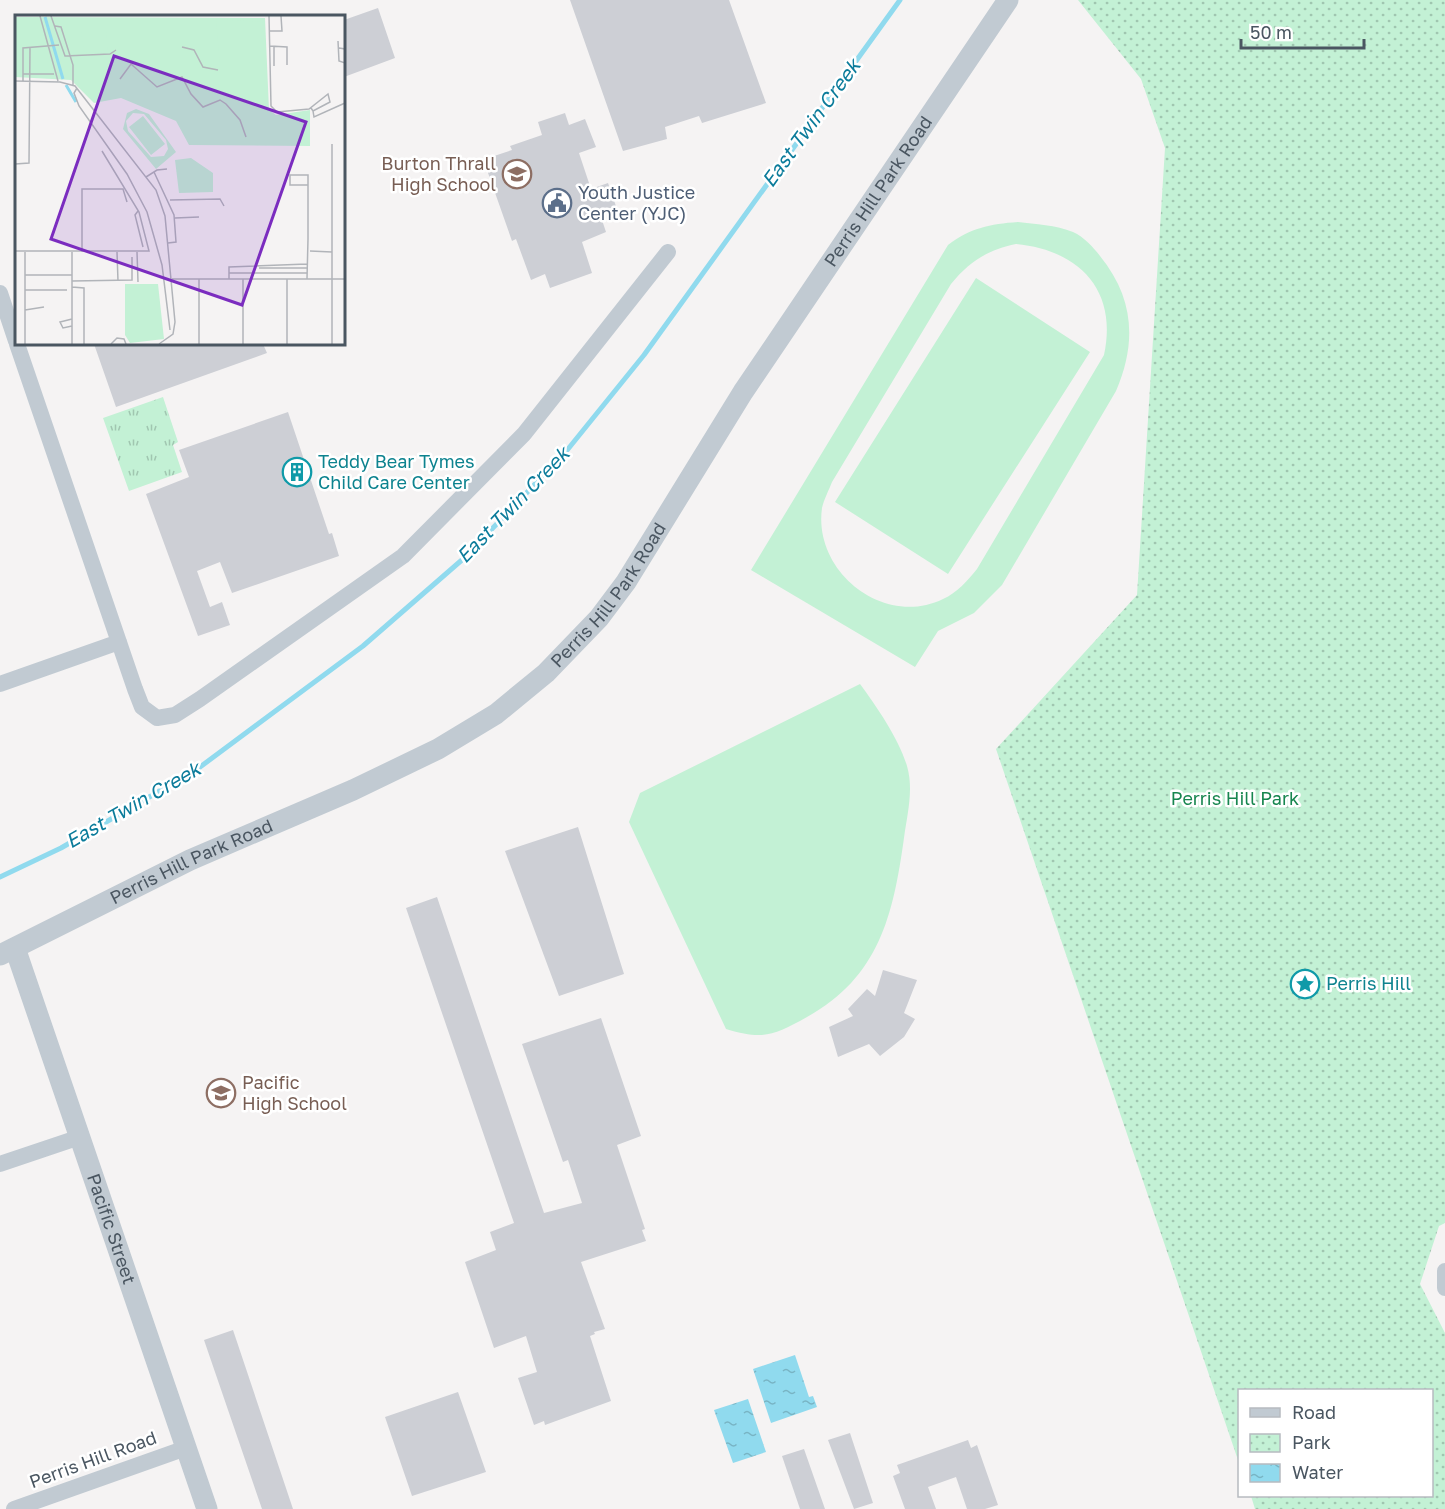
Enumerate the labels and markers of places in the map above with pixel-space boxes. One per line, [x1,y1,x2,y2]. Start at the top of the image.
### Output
place label: Burton Thrall High School [381,152,496,195]
school or university icon: Burton Thrall High School [501,158,533,190]
place label: Youth Justice Center (YJC) [578,181,695,224]
public building icon: Youth Justice Center (YJC) [541,187,573,219]
place label: Teddy Bear Tymes Child Care Center [318,450,475,493]
building icon: Teddy Bear Tymes Child Care Center [281,456,313,488]
place icon: Perris Hill [1289,968,1321,1000]
place label: Perris Hill [1326,972,1411,994]
place label: Pacific High School [242,1071,347,1114]
school or university icon: Pacific High School [205,1077,237,1109]

